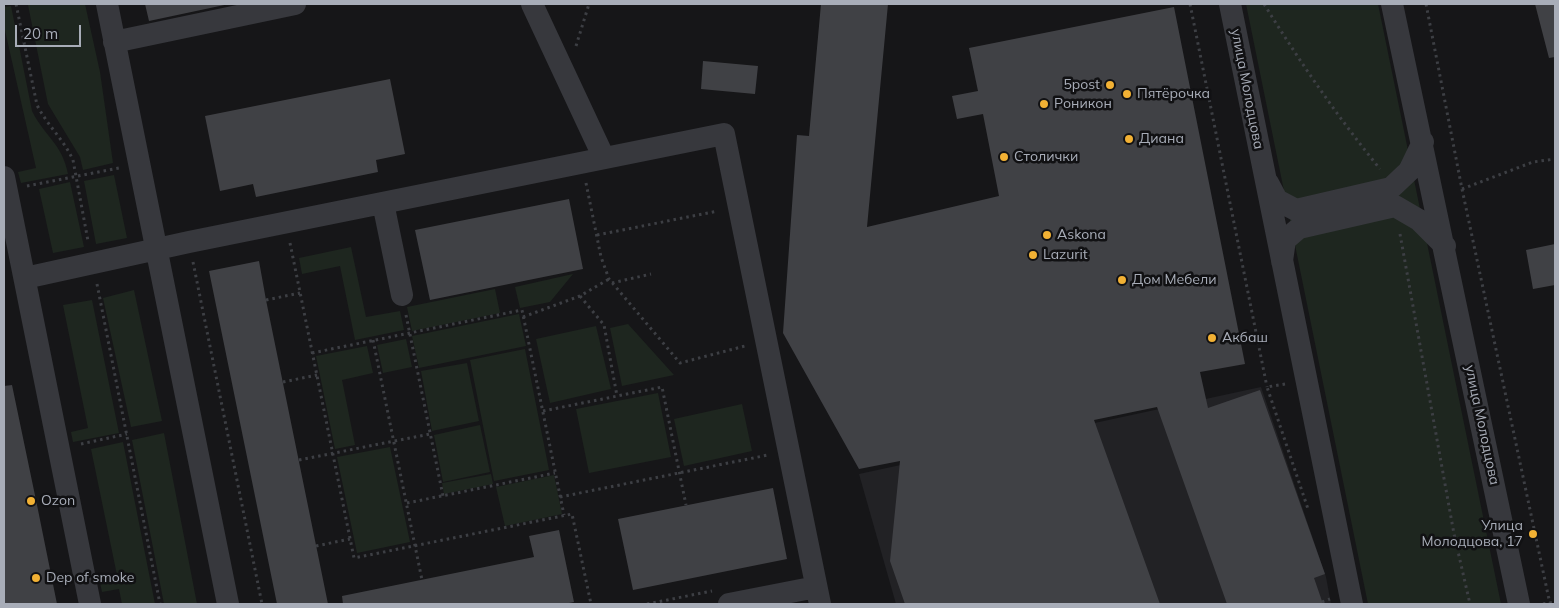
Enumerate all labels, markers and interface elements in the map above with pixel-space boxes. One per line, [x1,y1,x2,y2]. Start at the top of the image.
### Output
scale bar [18,15,84,47]
text: 20 m [23,24,58,43]
street label: улица Молодцова [1227,27,1267,151]
place label: 5post [1063,77,1100,93]
marker: 5post [1104,79,1116,91]
place label: Пятёрочка [1137,86,1210,102]
marker: Пятёрочка [1121,88,1133,100]
place label: Роникон [1054,96,1112,112]
marker: Роникон [1038,98,1050,110]
place label: Диана [1139,131,1184,147]
marker: Диана [1123,133,1135,145]
place label: Столички [1014,149,1078,165]
marker: Столички [998,151,1010,163]
place label: Askona [1057,227,1106,243]
marker: Askona [1041,229,1053,241]
place label: Lazurit [1043,247,1088,263]
marker: Lazurit [1027,249,1039,261]
place label: Дом Мебели [1132,272,1217,288]
marker: Дом Мебели [1116,274,1128,286]
place label: Акбаш [1222,330,1268,346]
marker: Акбаш [1206,332,1218,344]
street label: улица Молодцова [1461,363,1503,487]
place label: Ozon [41,493,75,509]
marker: Ozon [25,495,37,507]
place label: Улица Молодцова, 17 [1421,518,1523,550]
marker: Улица Молодцова, 17 [1527,528,1539,540]
place label: Dep of smoke [46,570,134,586]
marker: Dep of smoke [30,572,42,584]

